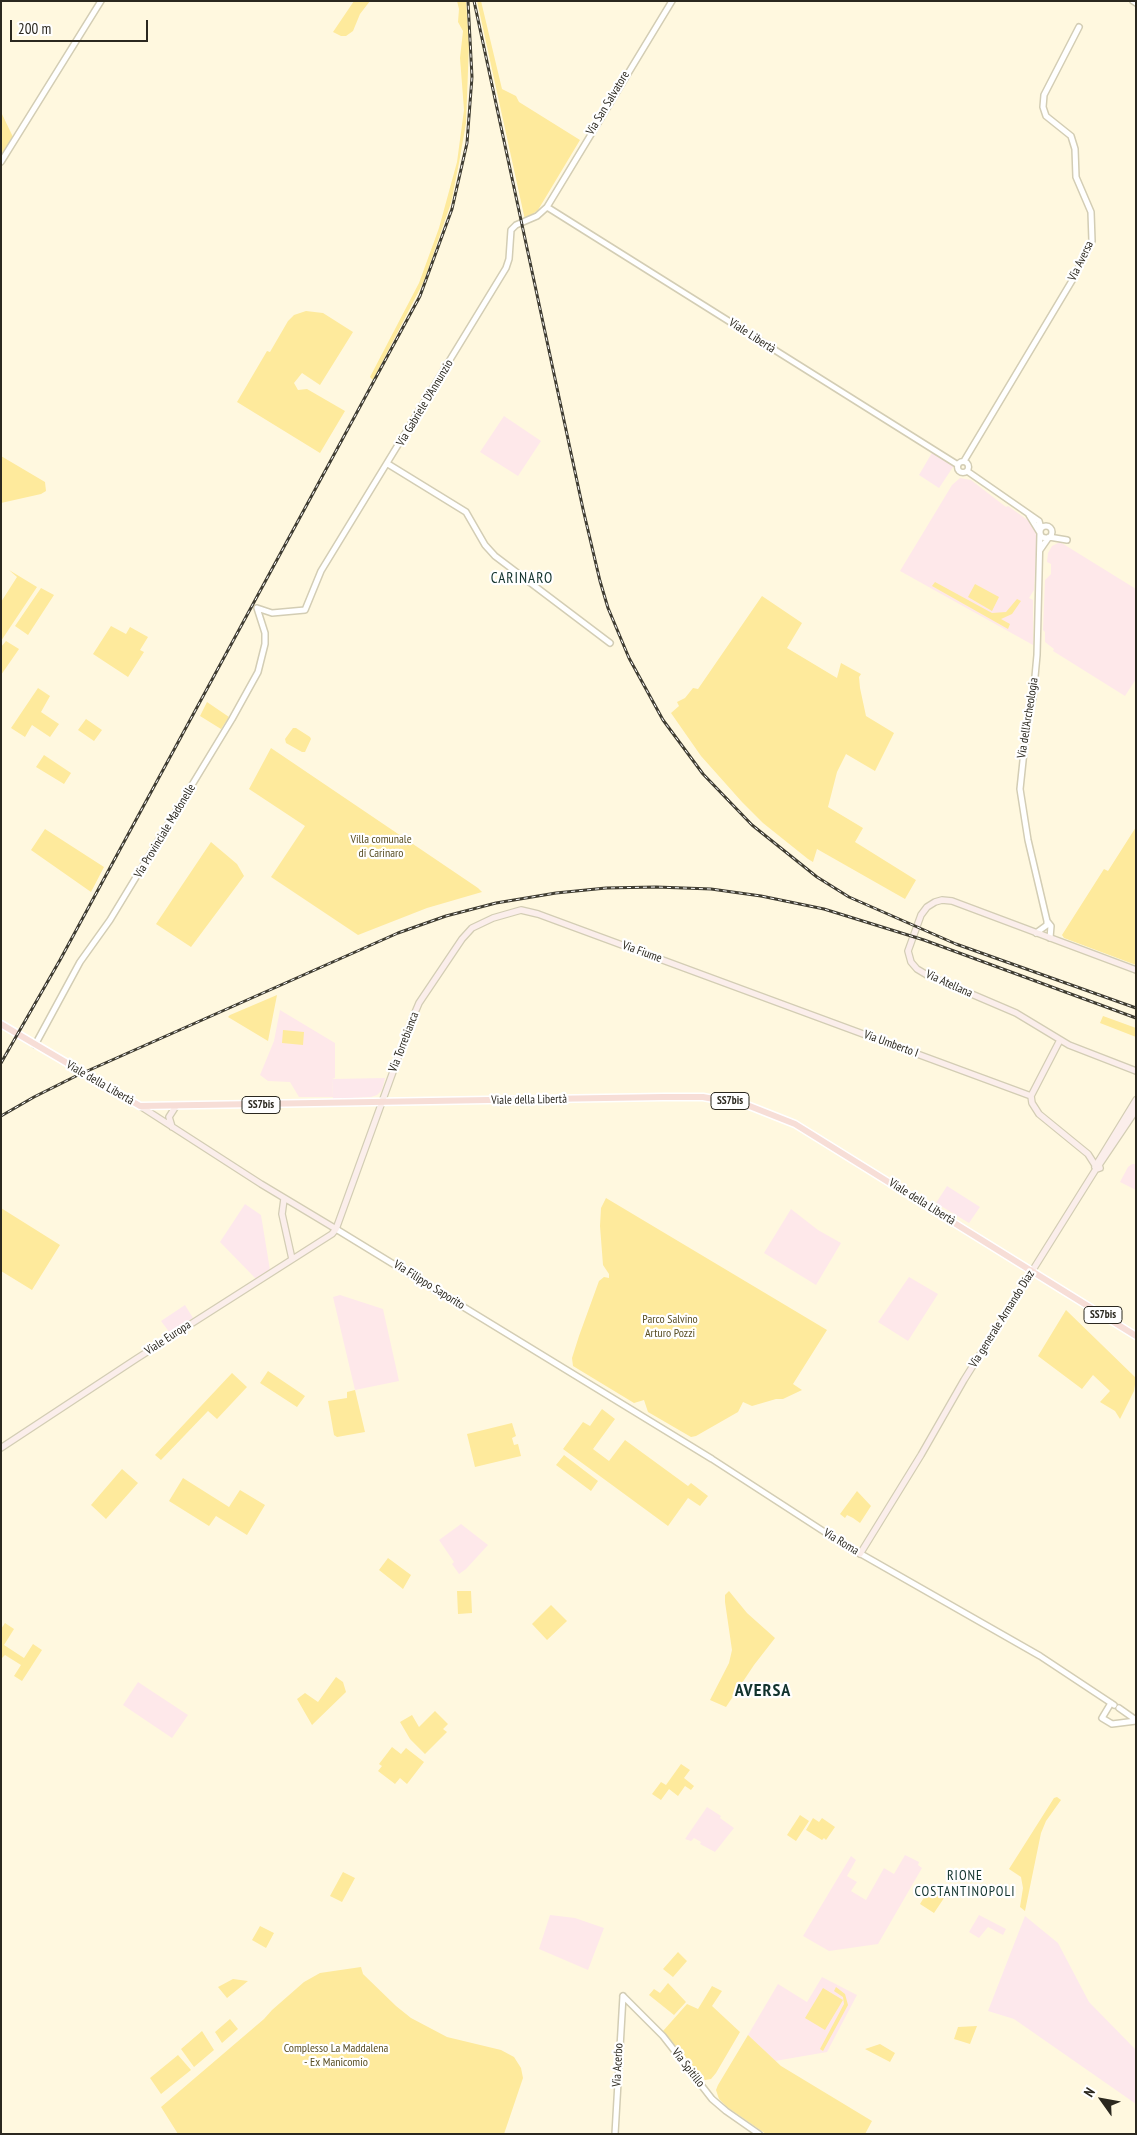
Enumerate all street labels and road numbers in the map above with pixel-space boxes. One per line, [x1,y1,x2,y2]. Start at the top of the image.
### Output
street label: Via San Salvatore [583,68,633,138]
street label: Via Aversa [1065,239,1097,283]
street label: Viale Libertà [726,316,778,356]
street label: Via Gabriele D'Annunzio [394,357,456,449]
street label: Via dell'Archeologia [1015,677,1041,759]
street label: Via Provinciale Madonelle [131,781,199,881]
street label: Via Fiume [620,938,664,966]
street label: Via Atellana [923,967,975,1001]
street label: Via Torrebianca [386,1010,422,1074]
street label: Via Umberto I [862,1027,920,1061]
street label: Viale della Libertà [64,1058,136,1108]
street label: Viale della Libertà [491,1092,567,1108]
road number: SS7bis [711,1092,749,1110]
road number: SS7bis [242,1096,280,1114]
street label: Viale della Libertà [886,1176,958,1228]
street label: Via Filippo Saporito [391,1257,467,1313]
street label: Via generale Armando Diaz [966,1268,1038,1370]
road number: SS7bis [1084,1306,1122,1324]
street label: Viale Europa [142,1318,194,1358]
street label: Via Roma [821,1526,861,1558]
street label: Via Acerbo [610,2043,626,2087]
street label: Via Spitillo [668,2046,708,2090]

